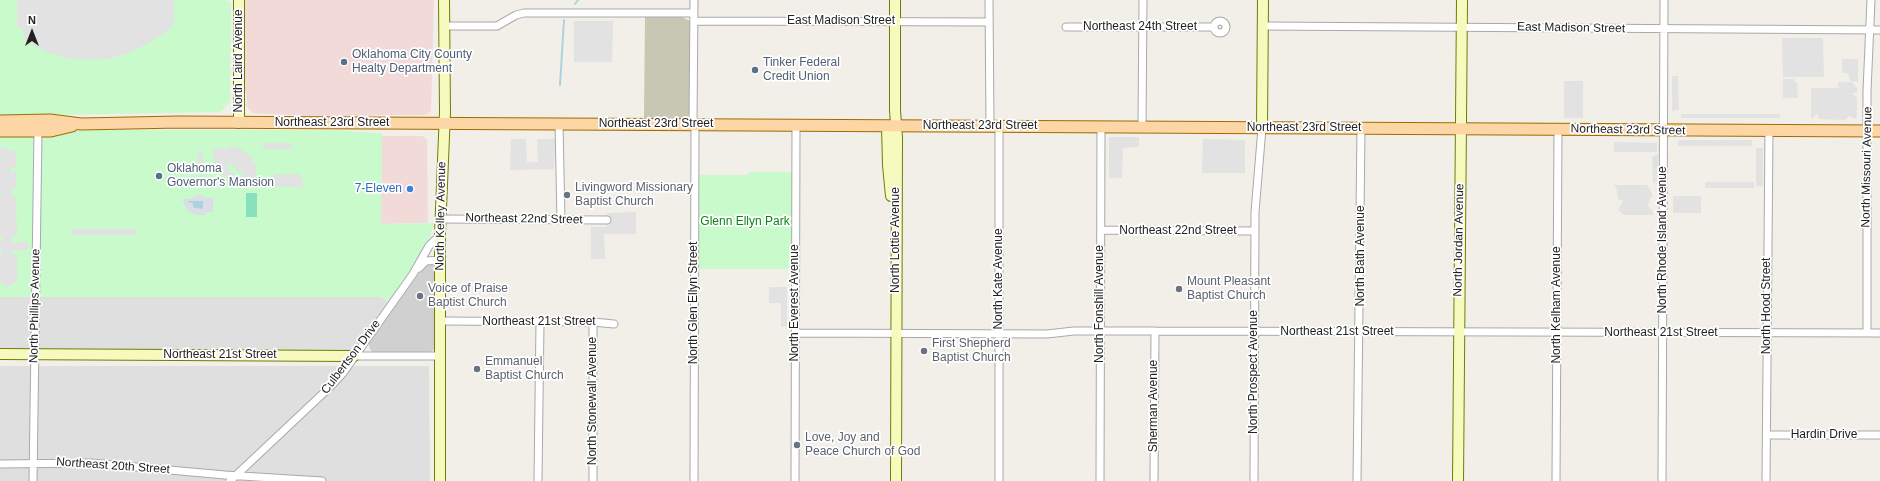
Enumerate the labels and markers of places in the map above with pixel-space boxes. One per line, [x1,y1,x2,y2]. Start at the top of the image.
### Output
place label: Oklahoma City County Healty Department [352,48,472,76]
place label: Tinker Federal Credit Union [763,56,840,84]
marker: Oklahoma City County Healty Department [339,57,349,67]
marker: Tinker Federal Credit Union [750,65,760,75]
place label: Oklahoma Governor's Mansion [167,162,274,190]
marker: Oklahoma Governor's Mansion [154,171,164,181]
place label: Livingword Missionary Baptist Church [575,181,693,209]
place label: 7-Eleven [355,182,402,196]
marker: 7-Eleven [405,184,415,194]
marker: Livingword Missionary Baptist Church [562,190,572,200]
place label: Mount Pleasant Baptist Church [1187,275,1270,303]
place label: Voice of Praise Baptist Church [428,282,508,310]
marker: Mount Pleasant Baptist Church [1174,284,1184,294]
marker: Voice of Praise Baptist Church [415,291,425,301]
place label: First Shepherd Baptist Church [932,337,1011,365]
marker: First Shepherd Baptist Church [919,346,929,356]
place label: Emmanuel Baptist Church [485,355,564,383]
marker: Emmanuel Baptist Church [472,364,482,374]
place label: Love, Joy and Peace Church of God [805,431,920,459]
marker: Love, Joy and Peace Church of God [792,440,802,450]

